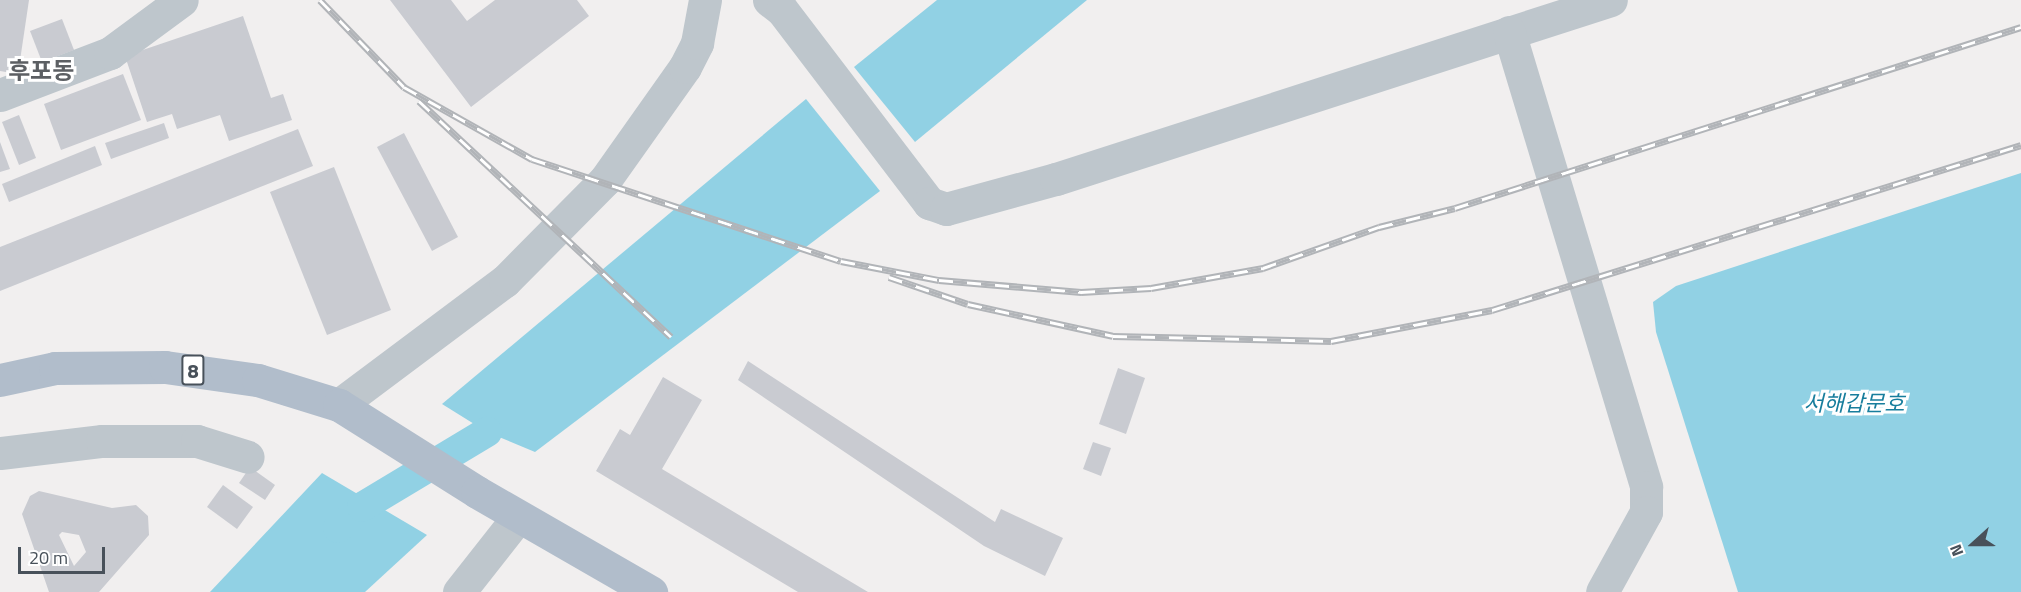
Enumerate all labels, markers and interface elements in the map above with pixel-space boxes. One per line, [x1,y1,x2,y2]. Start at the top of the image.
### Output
district label: 후포동 [8,57,74,85]
road number: 8 [181,353,205,387]
water label: 서해갑문호 [1803,391,1905,417]
north arrow [1943,514,2003,574]
scale bar [21,535,108,573]
text: N [1943,541,1969,560]
text: 20 m [29,544,68,571]

